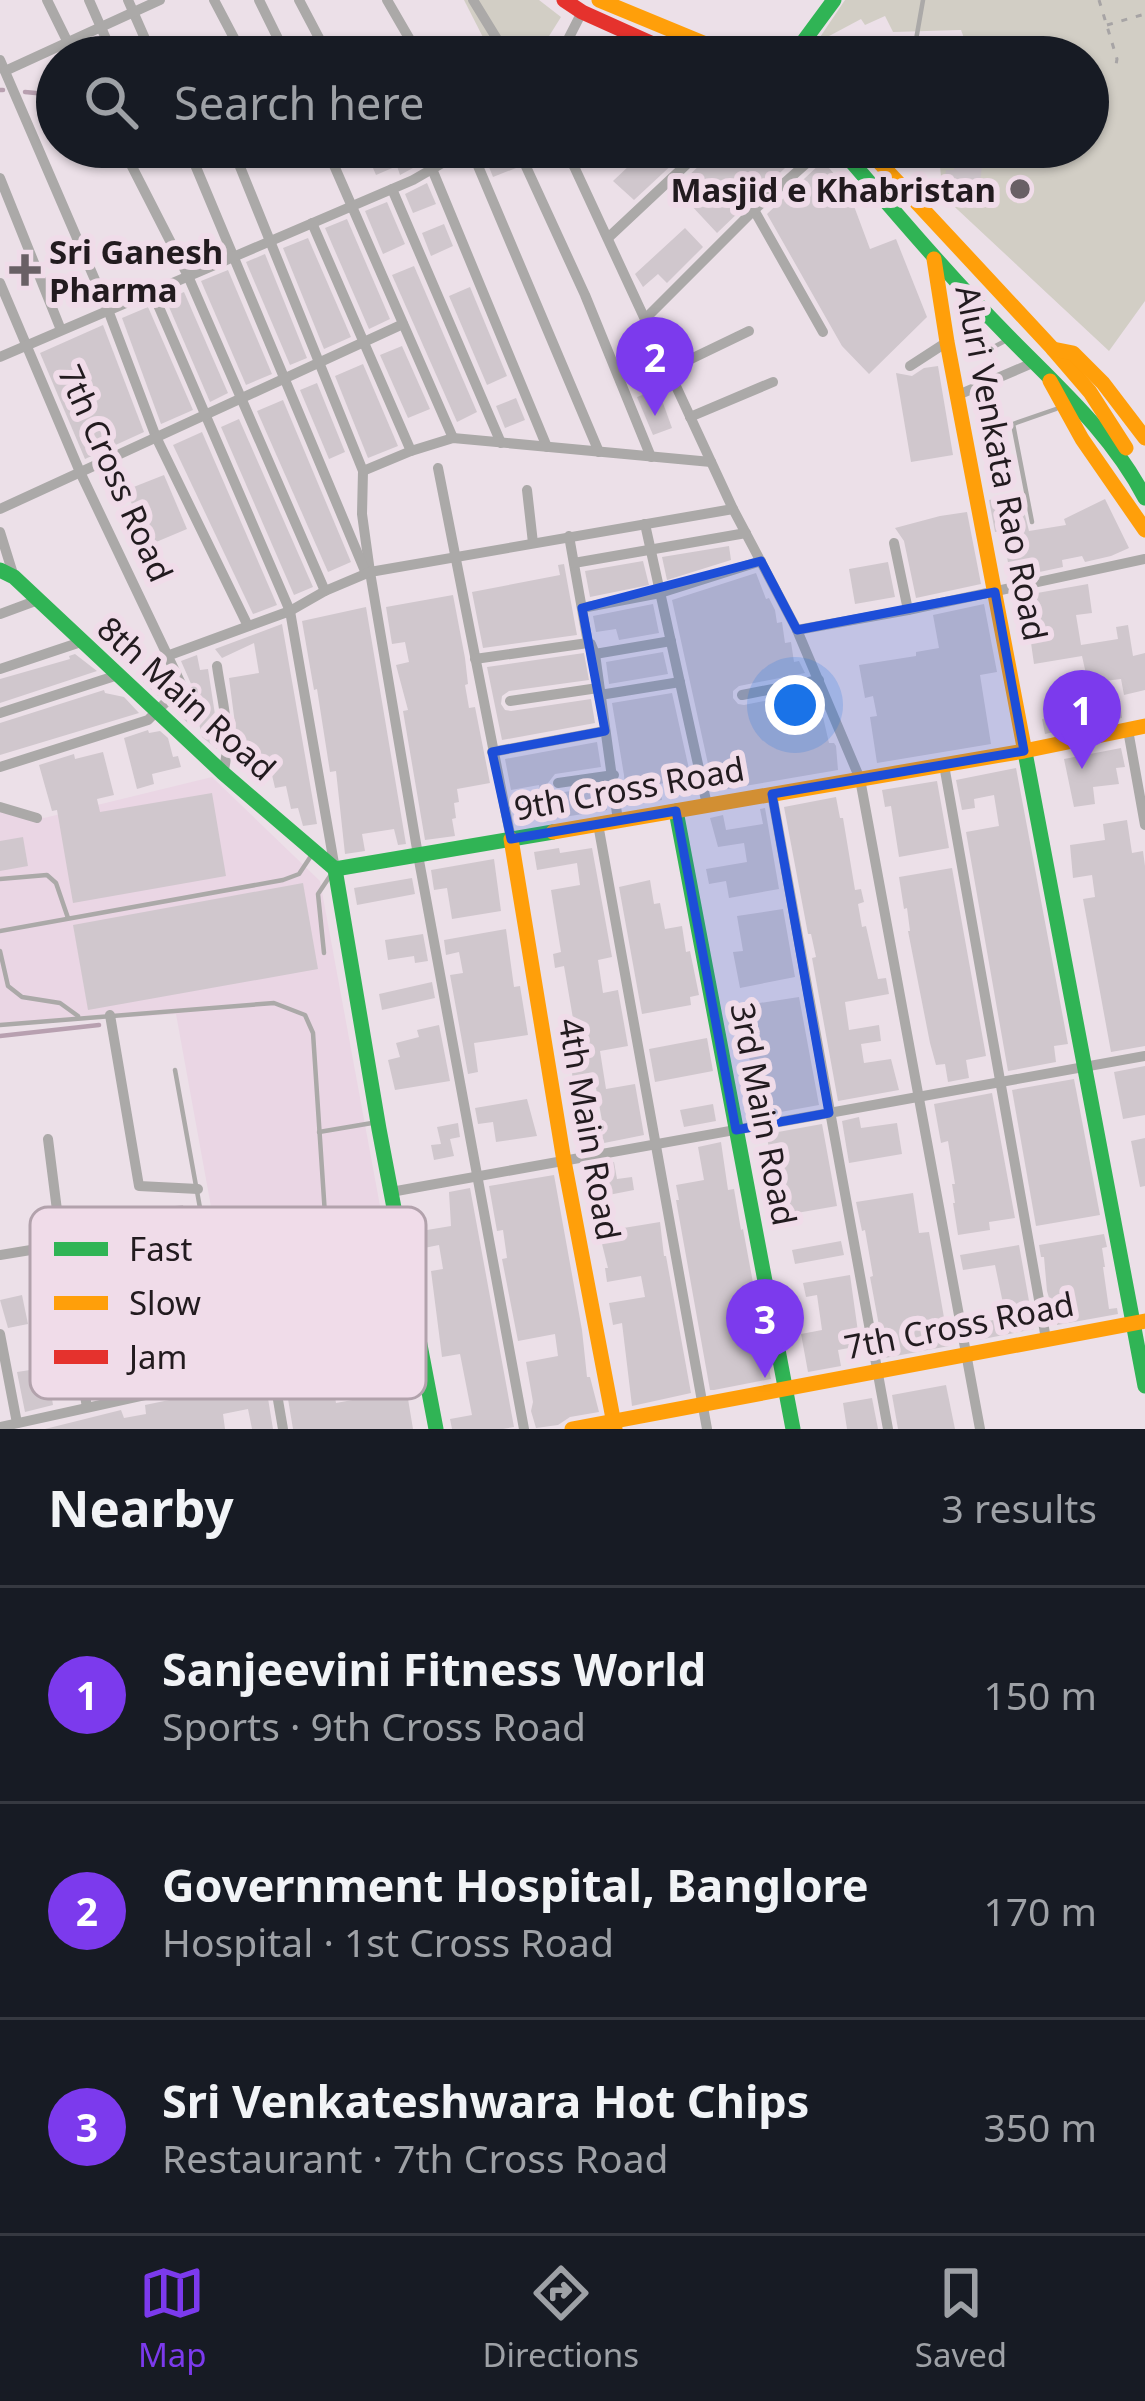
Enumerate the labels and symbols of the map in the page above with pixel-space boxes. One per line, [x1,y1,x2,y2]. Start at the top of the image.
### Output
place label: Masjid e Khabristan [670,167,996,212]
marker: Masjid e Khabristan [1007,176,1033,202]
place label: Sri Ganesh Pharma [49,229,223,312]
marker: Sri Ganesh Pharma [12,257,38,283]
street label: Aluri Venkata Rao Road [945,282,1059,644]
pin: 2 [616,317,694,416]
street label: 7th Cross Road [48,357,184,589]
street label: 8th Main Road [88,606,286,790]
pin: 1 [1043,670,1121,769]
your location [765,675,825,735]
street label: 9th Cross Road [510,746,748,830]
street label: 3rd Main Road [720,999,808,1229]
street label: 4th Main Road [548,1014,632,1244]
legend [30,1207,426,1399]
text: Fast [129,1226,192,1271]
pin: 3 [726,1279,804,1378]
text: Slow [129,1280,201,1325]
street label: 7th Cross Road [840,1281,1078,1369]
text: Jam [126,1334,187,1379]

